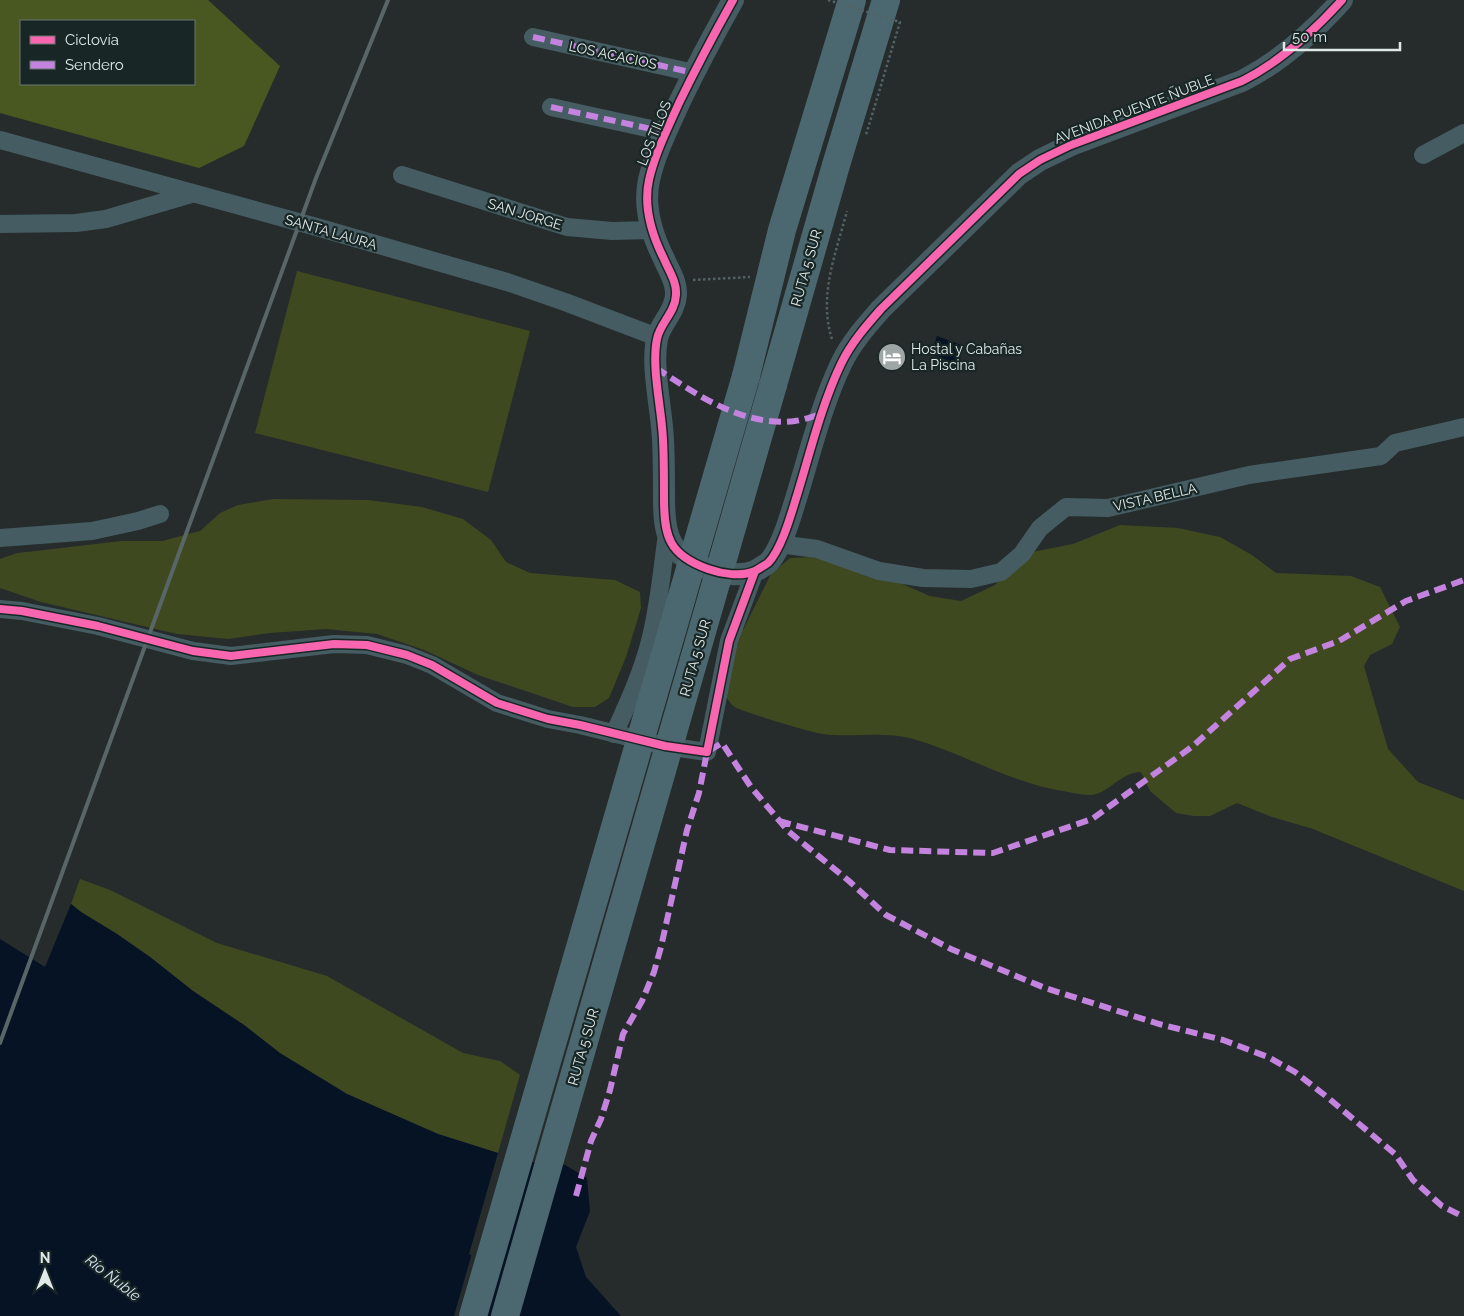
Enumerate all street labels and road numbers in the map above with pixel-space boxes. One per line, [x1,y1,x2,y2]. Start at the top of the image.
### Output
street label: LOS ACACIOS [567,38,659,72]
street label: AVENIDA PUENTE ÑUBLE [1051,70,1216,147]
street label: LOS TILOS [634,98,674,168]
street label: SAN JORGE [486,195,564,233]
street label: SANTA LAURA [283,211,379,253]
street label: RUTA 5 SUR [787,228,825,308]
street label: VISTA BELLA [1112,479,1199,514]
street label: RUTA 5 SUR [676,618,714,698]
street label: RUTA 5 SUR [564,1007,602,1087]

